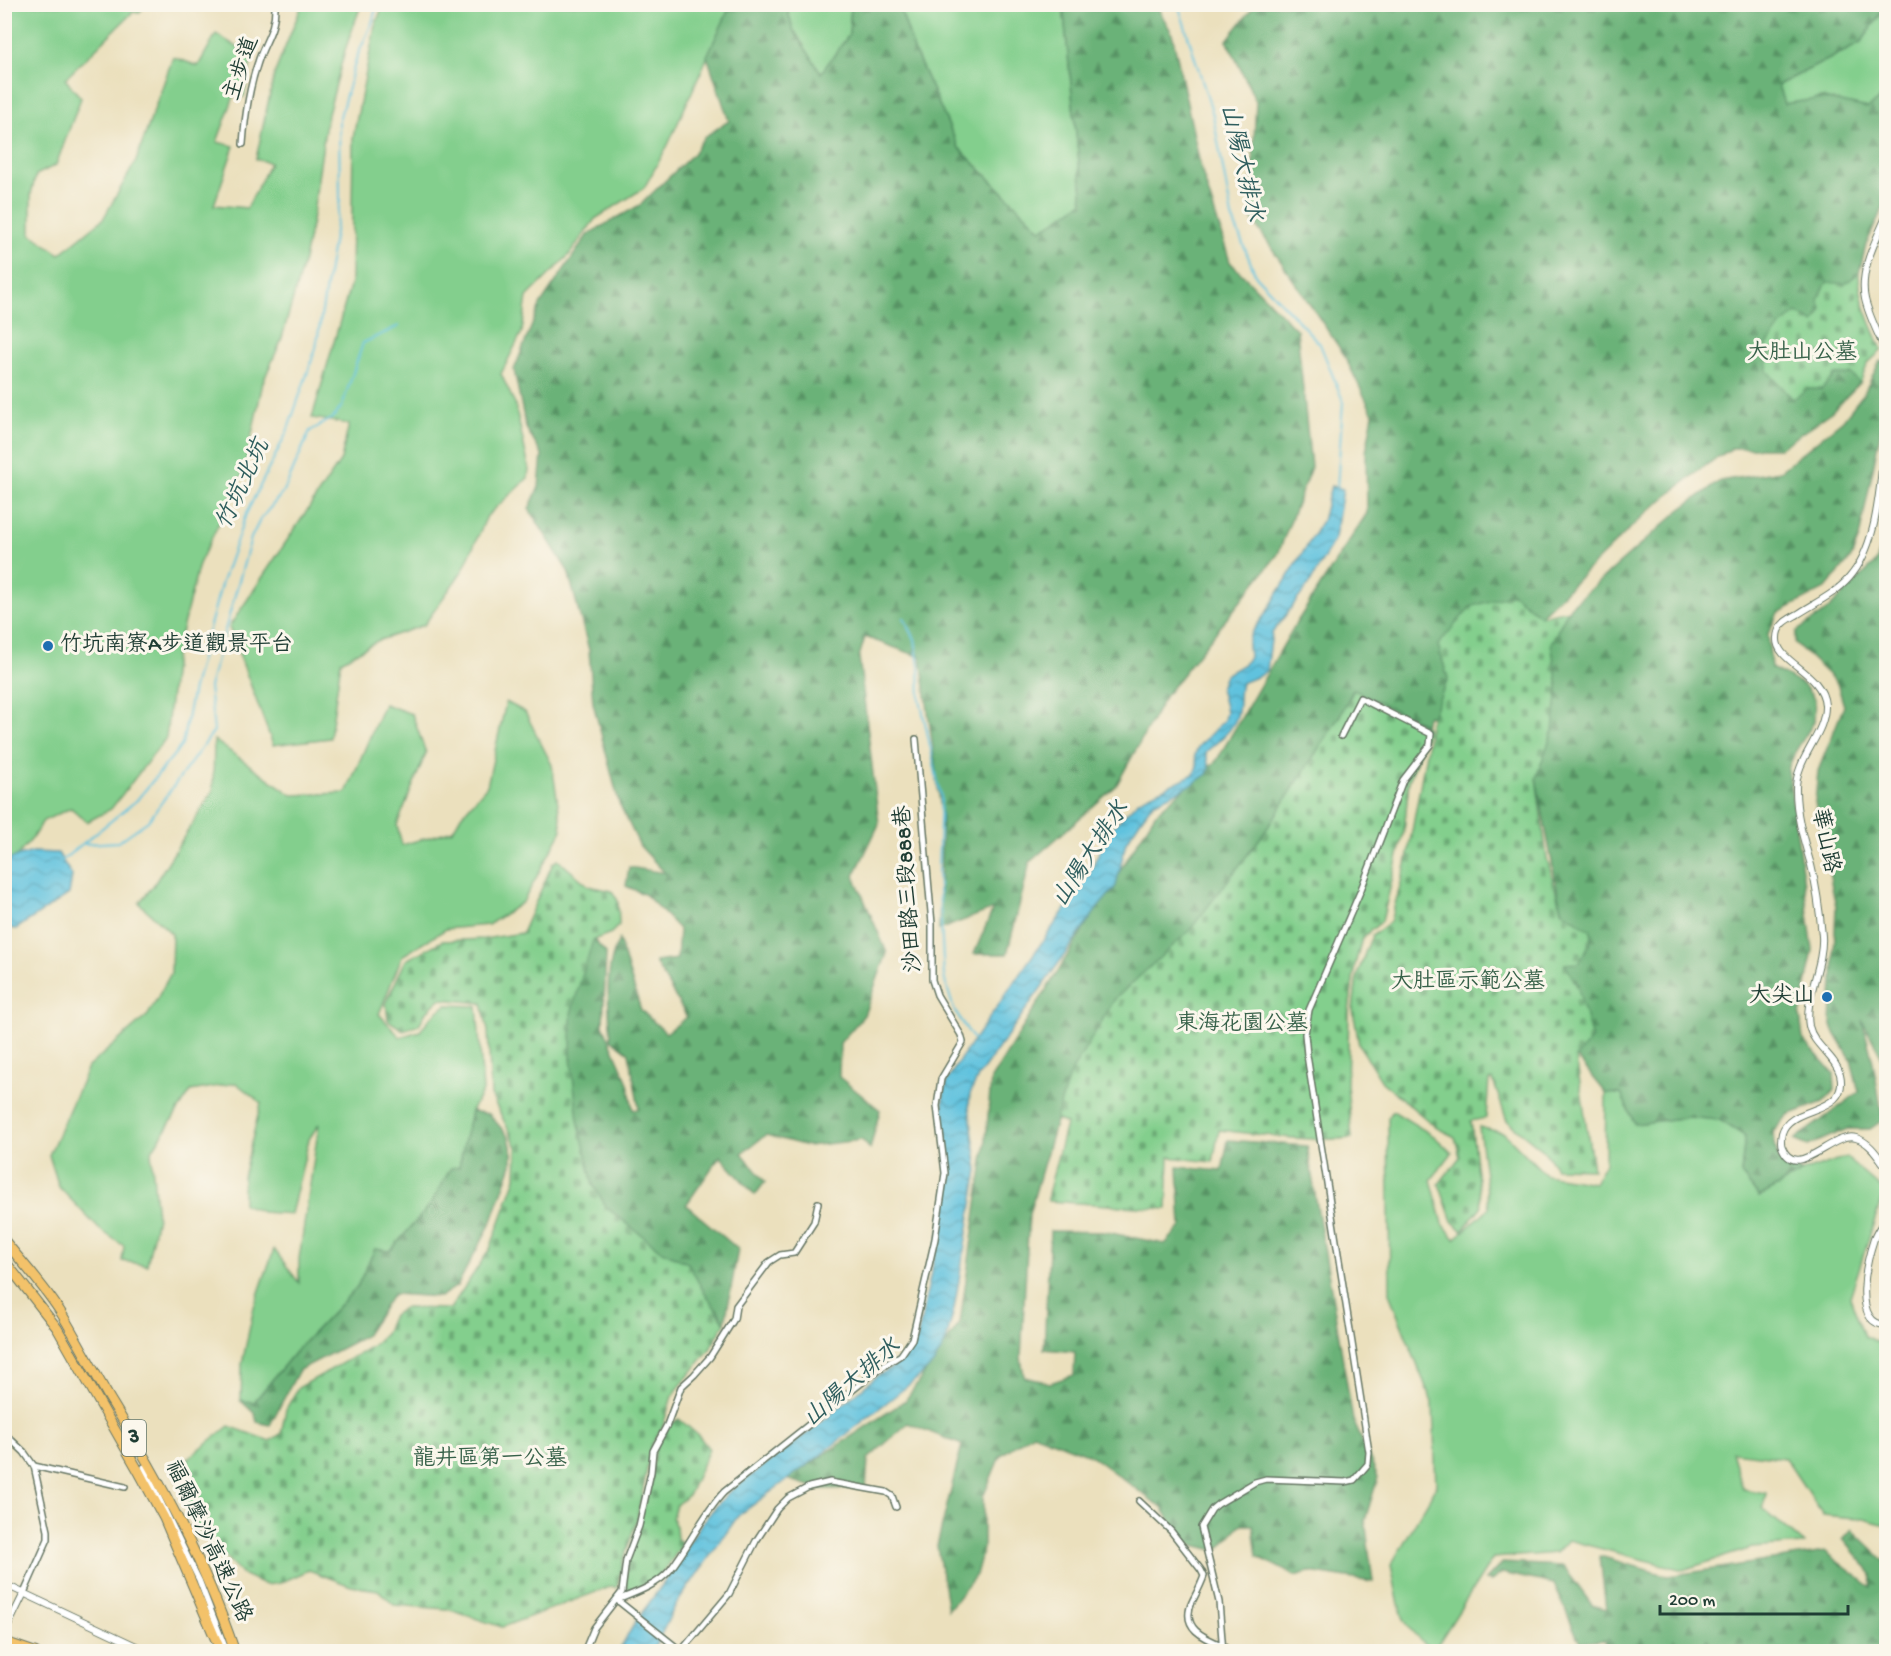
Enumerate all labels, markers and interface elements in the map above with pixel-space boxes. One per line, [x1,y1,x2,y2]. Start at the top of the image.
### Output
street label: 主步道 [219,33,266,104]
water label: 山陽大排水 [1212,101,1269,226]
park label: 大肚山公墓 [1747,339,1857,367]
water label: 竹坑北坑 [210,432,279,535]
place label: 竹坑南寮A步道觀景平台 [60,631,293,659]
marker: 竹坑南寮A步道觀景平台 [41,639,55,653]
water label: 山陽大排水 [1046,795,1137,913]
street label: 沙田路三段888巷 [889,804,929,974]
street label: 華山路 [1804,806,1846,876]
park label: 大肚區示範公墓 [1391,968,1545,996]
place label: 大尖山 [1749,982,1815,1010]
marker: 大尖山 [1820,990,1834,1004]
park label: 東海花園公墓 [1176,1010,1308,1038]
water label: 山陽大排水 [798,1332,909,1434]
road number: 3 [122,1420,146,1456]
park label: 龍井區第一公墓 [413,1445,567,1473]
street label: 福爾摩沙高速公路 [158,1456,258,1627]
scale bar [1660,1578,1848,1616]
text: 200 m [1669,1591,1716,1612]

